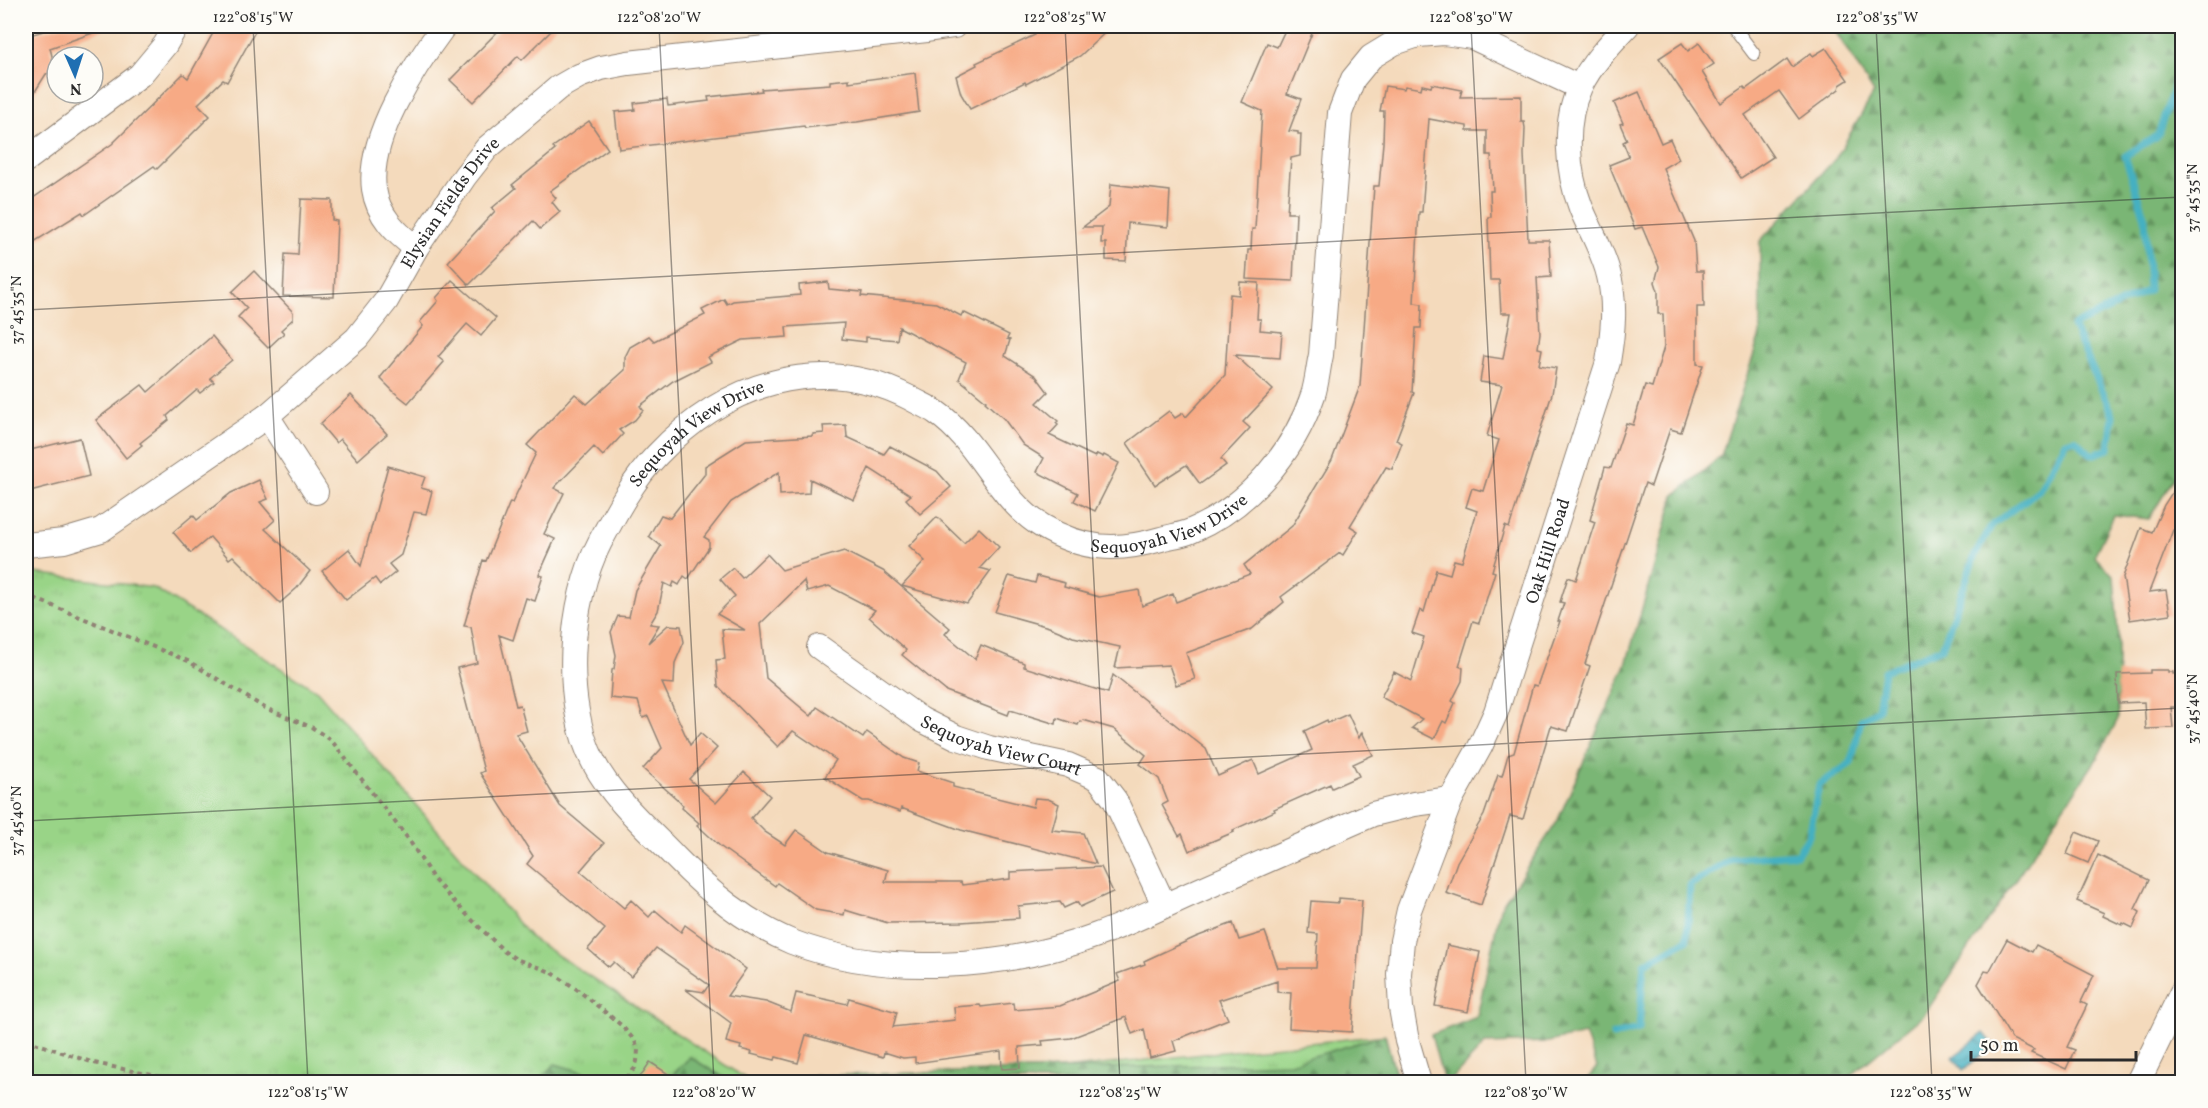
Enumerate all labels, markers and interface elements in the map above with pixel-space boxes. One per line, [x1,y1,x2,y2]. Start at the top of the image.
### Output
text: 122°08'15"W [213,8,293,29]
text: 122°08'20"W [617,8,701,29]
text: 122°08'25"W [1024,8,1106,29]
text: 122°08'30"W [1429,8,1513,29]
text: 122°08'35"W [1836,8,1918,29]
north arrow [45,45,105,105]
text: N [69,77,82,99]
street label: Elysian Fields Drive [396,132,506,274]
text: 37°45'35"N [2183,163,2204,233]
text: 37°45'35"N [7,275,28,345]
street label: Sequoyah View Drive [624,375,768,493]
street label: Sequoyah View Drive [1089,489,1254,561]
street label: Oak Hill Road [1520,495,1578,607]
text: 37°45'40"N [2183,674,2204,744]
street label: Sequoyah View Court [916,710,1085,783]
text: 37°45'40"N [7,786,28,856]
scale bar [1971,1024,2136,1062]
text: 50 m [1980,1034,2019,1059]
text: 122°08'15"W [268,1083,348,1104]
text: 122°08'20"W [672,1083,756,1104]
text: 122°08'25"W [1079,1083,1161,1104]
text: 122°08'30"W [1484,1083,1568,1104]
text: 122°08'35"W [1890,1083,1972,1104]

